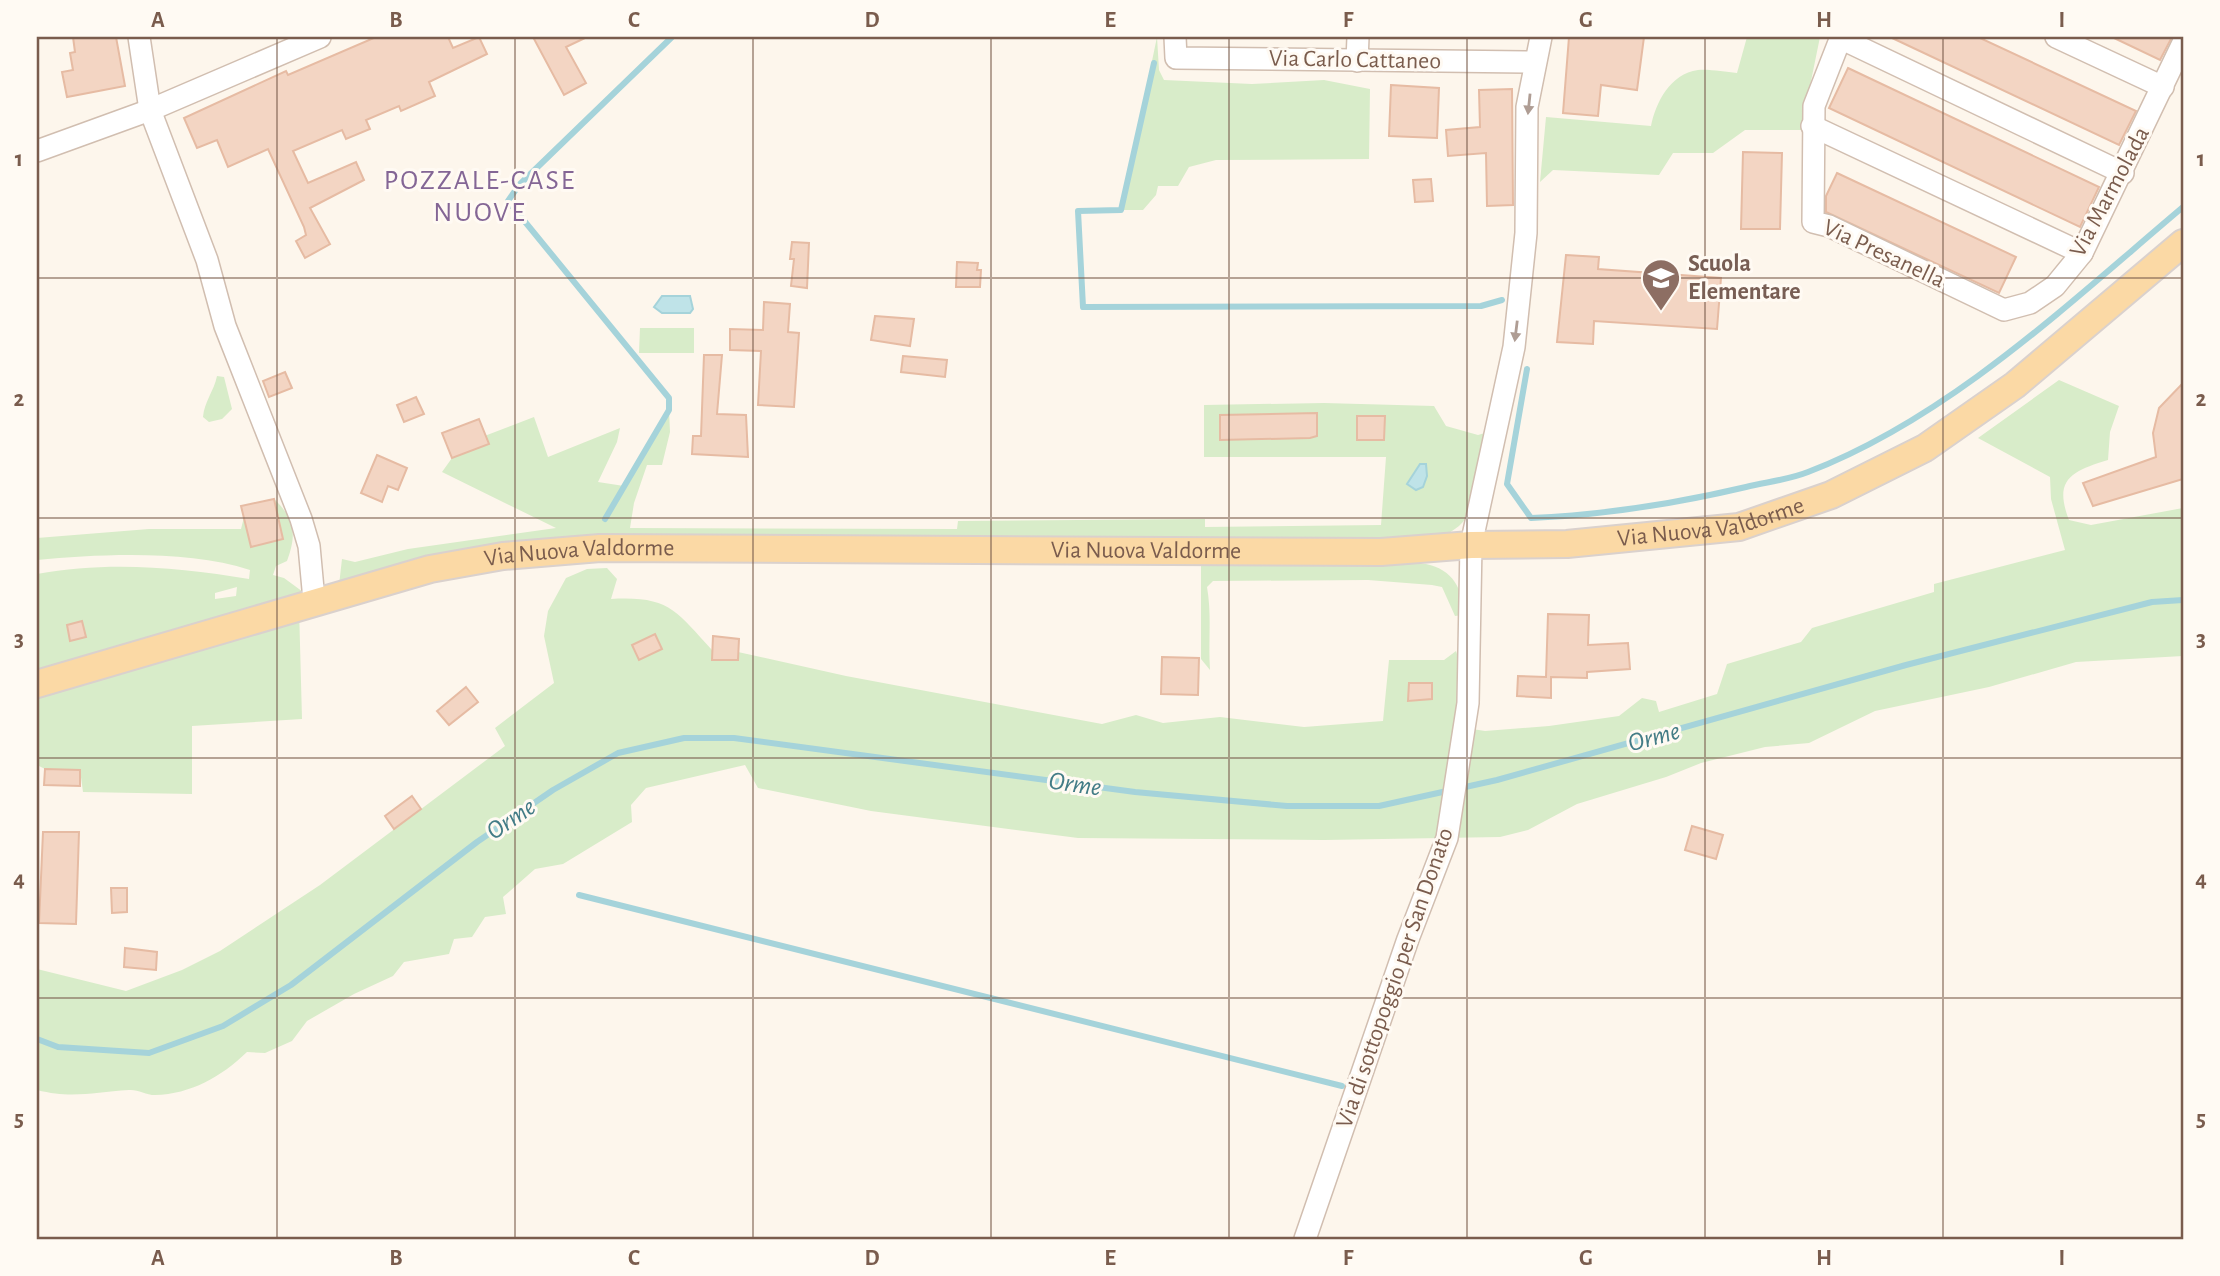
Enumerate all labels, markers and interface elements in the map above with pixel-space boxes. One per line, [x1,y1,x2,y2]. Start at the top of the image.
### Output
text: A [151,9,165,32]
text: B [389,9,403,32]
text: C [628,9,640,32]
text: D [864,9,880,32]
text: E [1104,9,1116,32]
text: F [1343,9,1354,32]
text: G [1579,9,1593,32]
text: H [1816,9,1832,32]
text: I [2059,9,2065,32]
street label: Via Carlo Cattaneo [1269,46,1441,74]
one-way arrow [1523,93,1534,115]
street label: Via Marmolada [2066,123,2154,261]
text: 1 [15,148,23,171]
text: 1 [2197,148,2205,171]
district label: POZZALE-CASE NUOVE [384,167,576,227]
street label: Via Presanella [1819,215,1949,293]
place label: Scuola Elementare [1688,252,1801,304]
school or university icon: Scuola Elementare [1640,257,1682,312]
one-way arrow [1510,320,1521,342]
text: 2 [14,388,25,411]
text: 2 [2196,388,2207,411]
street label: Via Nuova Valdorme [1616,493,1807,551]
street label: Via Nuova Valdorme [482,536,674,571]
street label: Via Nuova Valdorme [1051,538,1241,563]
text: 3 [14,628,24,651]
text: 3 [2196,628,2206,651]
water label: Orme [1625,718,1683,756]
water label: Orme [1047,767,1103,801]
water label: Orme [482,793,540,845]
street label: Via di sottopoggio per San Donato [1332,825,1458,1131]
text: 4 [13,868,25,891]
text: 4 [2195,868,2207,891]
text: 5 [14,1108,24,1131]
text: 5 [2196,1108,2206,1131]
text: A [151,1247,165,1270]
text: B [389,1247,403,1270]
text: C [628,1247,640,1270]
text: D [864,1247,880,1270]
text: E [1104,1247,1116,1270]
text: F [1343,1247,1354,1270]
text: G [1579,1247,1593,1270]
text: H [1816,1247,1832,1270]
text: I [2059,1247,2065,1270]

